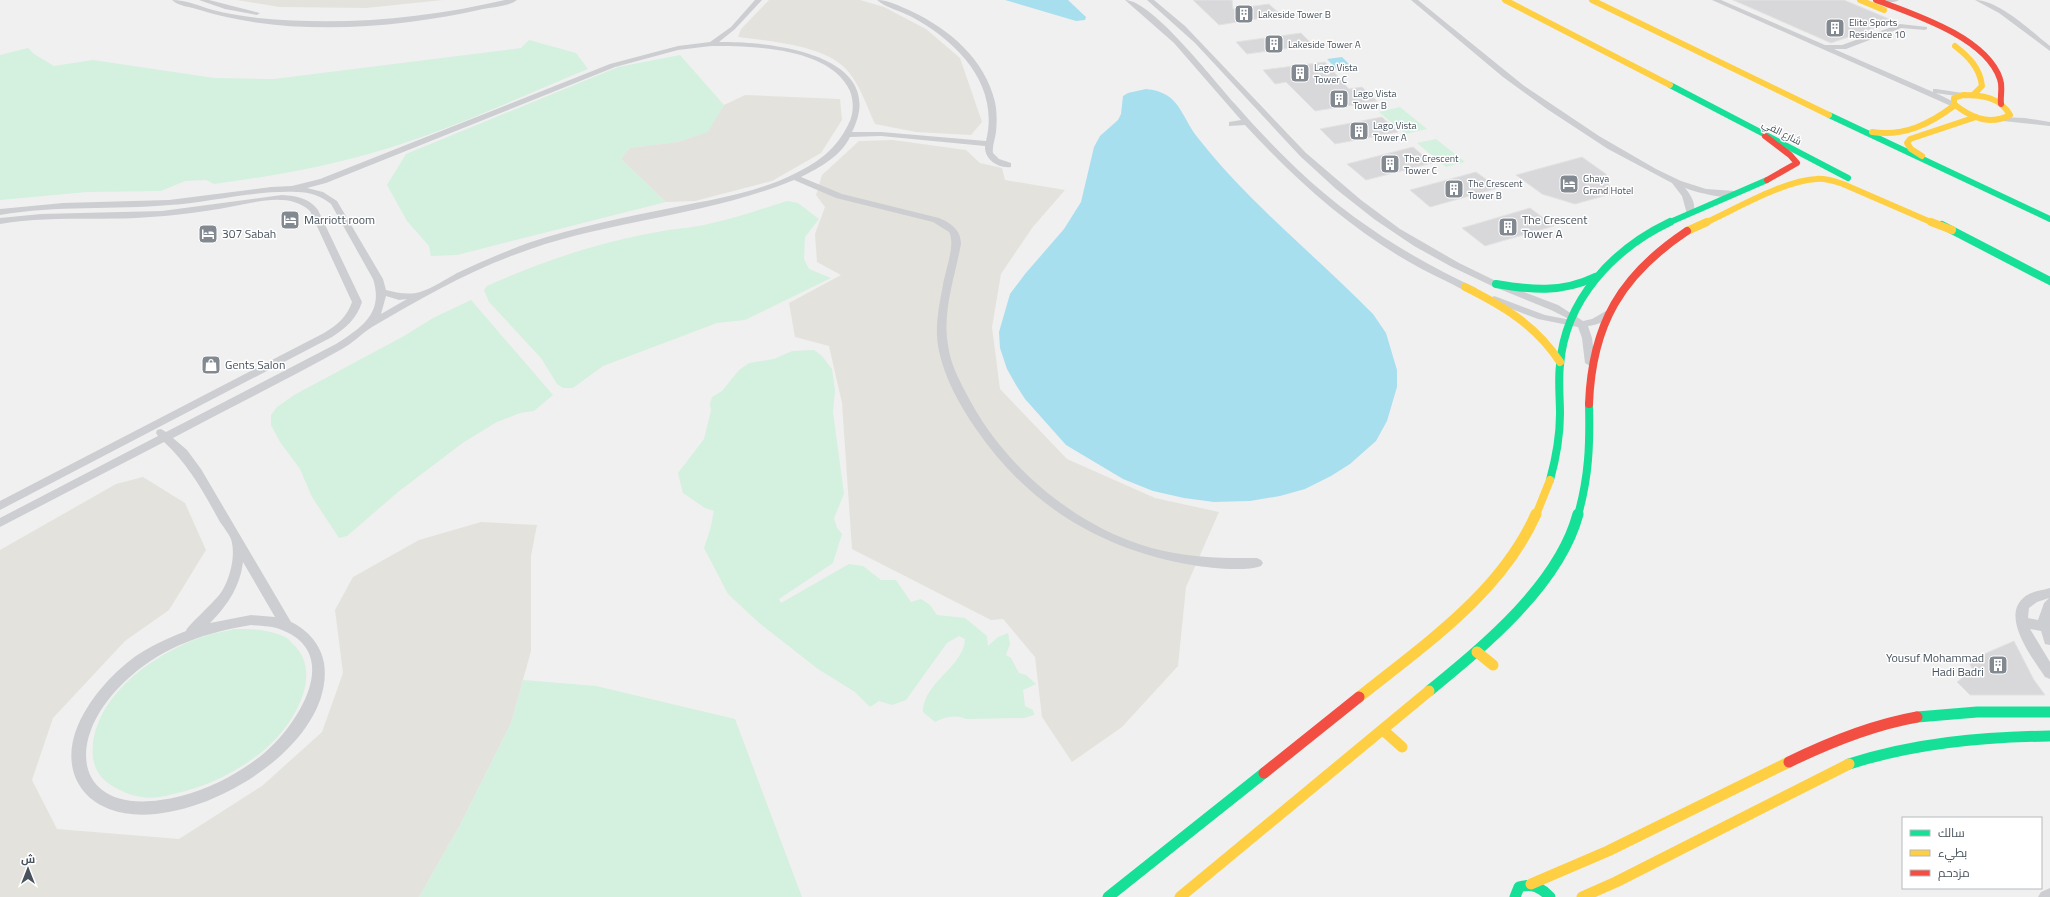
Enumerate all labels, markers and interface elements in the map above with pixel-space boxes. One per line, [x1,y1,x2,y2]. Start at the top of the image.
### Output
building icon: Lakeside Tower B [1233,3,1255,25]
place label: Lakeside Tower B [1258,7,1331,22]
place label: Elite Sports Residence 10 [1849,15,1906,42]
building icon: Elite Sports Residence 10 [1824,17,1846,39]
building icon: Lakeside Tower A [1263,33,1285,55]
place label: Lakeside Tower A [1288,37,1361,52]
place label: Lago Vista Tower C [1314,60,1358,87]
building icon: Lago Vista Tower C [1289,62,1311,84]
place label: Lago Vista Tower B [1353,86,1397,113]
building icon: Lago Vista Tower B [1328,88,1350,110]
street label: شارع الفي [1760,116,1804,149]
place label: Lago Vista Tower A [1373,118,1417,145]
building icon: Lago Vista Tower A [1348,120,1370,142]
place label: The Crescent Tower C [1404,151,1459,178]
building icon: The Crescent Tower C [1379,153,1401,175]
place label: Ghaya Grand Hotel [1583,171,1633,198]
hotel icon: Ghaya Grand Hotel [1558,173,1580,195]
place label: The Crescent Tower B [1468,176,1523,203]
building icon: The Crescent Tower B [1443,178,1465,200]
hotel icon: Marriott room [279,209,301,231]
place label: Marriott room [304,210,375,229]
place label: The Crescent Tower A [1522,210,1588,243]
building icon: The Crescent Tower A [1497,216,1519,238]
hotel icon: 307 Sabah [197,223,219,245]
place label: 307 Sabah [222,224,276,243]
shop icon: Gents Salon [200,354,222,376]
place label: Gents Salon [225,355,285,374]
place label: Yousuf Mohammad Hadi Badri [1886,648,1984,681]
building icon: Yousuf Mohammad Hadi Badri [1987,654,2009,676]
legend [1902,817,2042,889]
text: سالك [1938,823,1965,842]
text: بطيء [1938,843,1967,863]
north arrow [8,849,48,889]
text: ش [21,851,35,867]
text: مزدحم [1938,863,1970,882]

